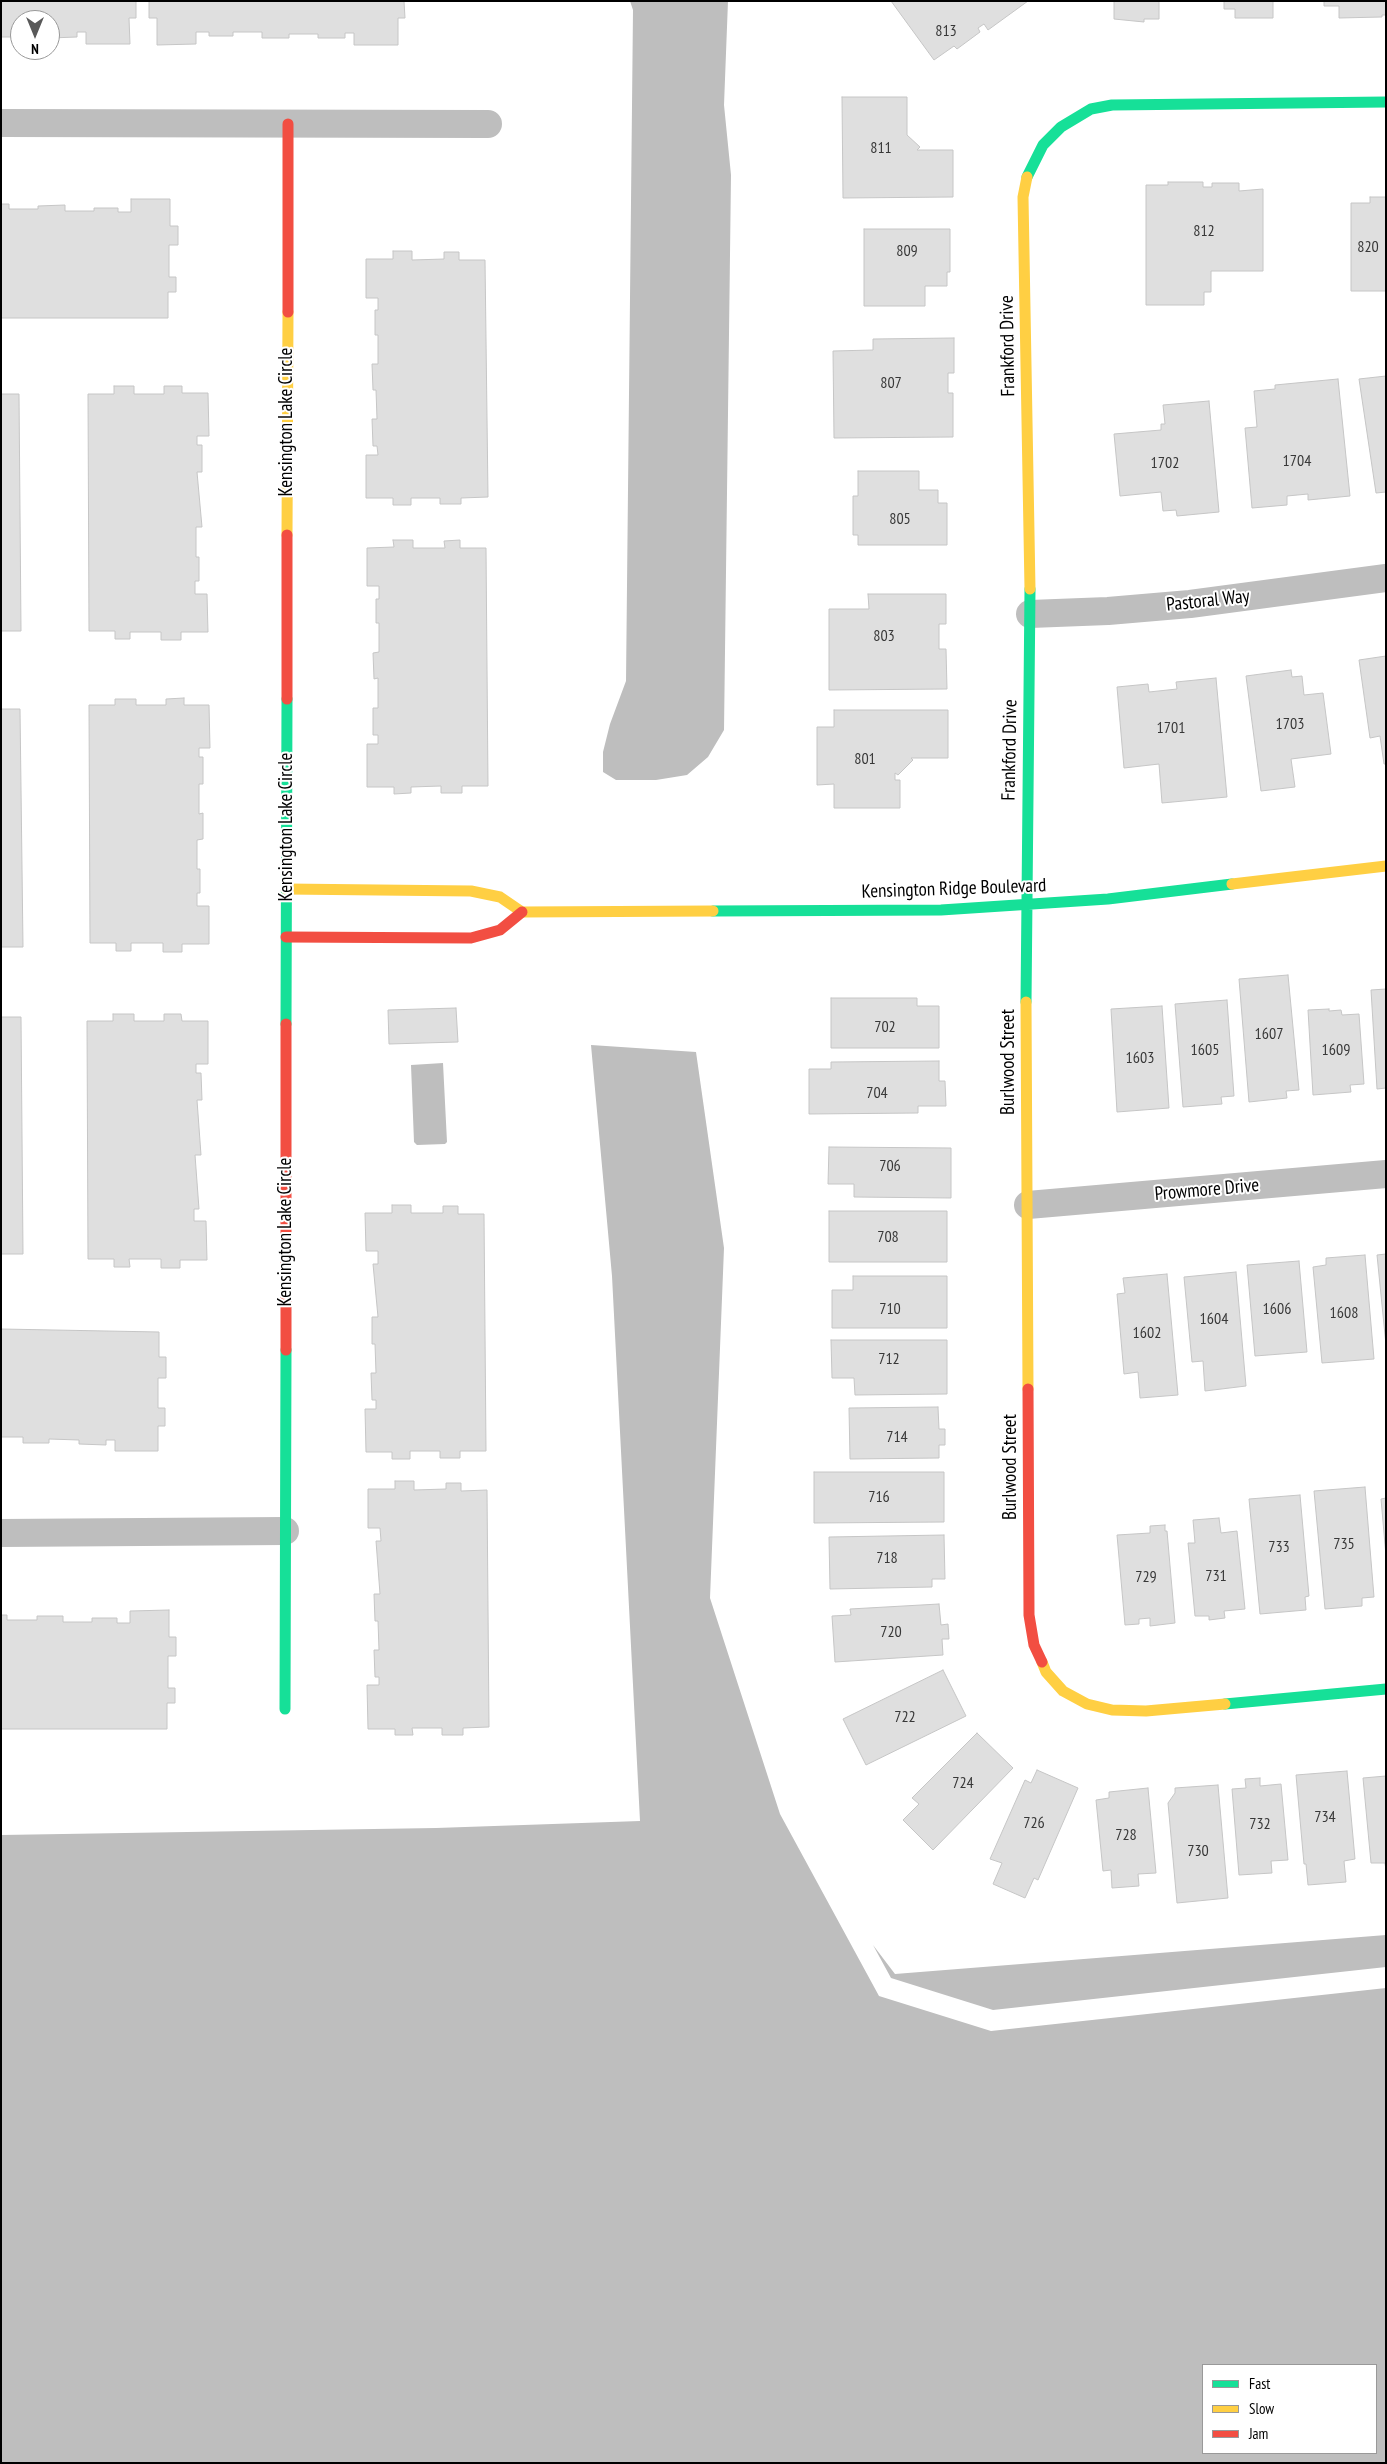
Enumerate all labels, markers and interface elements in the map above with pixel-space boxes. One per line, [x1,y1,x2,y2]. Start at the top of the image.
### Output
north arrow [10,10,60,60]
house number: 813 [935,21,957,41]
text: N [31,40,39,58]
house number: 811 [870,138,892,158]
house number: 812 [1193,221,1215,241]
house number: 820 [1357,237,1379,257]
house number: 809 [896,241,918,261]
street label: Frankford Drive [996,295,1020,397]
street label: Kensington Lake Circle [276,348,298,496]
house number: 807 [880,373,902,393]
house number: 1704 [1283,451,1311,471]
house number: 1702 [1151,453,1179,473]
house number: 805 [889,509,911,529]
street label: Pastoral Way [1165,585,1251,617]
house number: 803 [873,626,895,646]
street label: Frankford Drive [998,699,1022,801]
house number: 1703 [1276,714,1304,734]
house number: 1701 [1157,718,1185,738]
house number: 801 [854,749,876,769]
street label: Kensington Lake Circle [276,753,298,901]
street label: Kensington Ridge Boulevard [861,874,1047,904]
street label: Burlwood Street [998,1009,1020,1115]
house number: 702 [874,1017,896,1037]
house number: 1607 [1255,1024,1283,1044]
house number: 1605 [1191,1040,1219,1060]
house number: 1609 [1322,1040,1350,1060]
house number: 1603 [1126,1048,1154,1068]
house number: 704 [866,1083,888,1103]
house number: 706 [879,1156,901,1176]
street label: Kensington Lake Circle [275,1158,297,1306]
street label: Prowmore Drive [1154,1174,1260,1206]
house number: 708 [877,1227,899,1247]
house number: 710 [879,1299,901,1319]
house number: 1606 [1263,1299,1291,1319]
house number: 1608 [1330,1303,1358,1323]
house number: 1604 [1200,1309,1228,1329]
house number: 1602 [1133,1323,1161,1343]
house number: 712 [878,1349,900,1369]
street label: Burlwood Street [1000,1414,1022,1520]
house number: 714 [886,1427,908,1447]
house number: 716 [868,1487,890,1507]
house number: 735 [1333,1534,1355,1554]
house number: 733 [1268,1537,1290,1557]
house number: 718 [876,1548,898,1568]
house number: 731 [1205,1566,1227,1586]
house number: 729 [1135,1567,1157,1587]
house number: 720 [880,1622,902,1642]
house number: 722 [894,1707,916,1727]
house number: 724 [952,1773,974,1793]
house number: 734 [1314,1807,1336,1827]
house number: 726 [1023,1813,1045,1833]
house number: 732 [1249,1814,1271,1834]
house number: 728 [1115,1825,1137,1845]
house number: 730 [1187,1841,1209,1861]
legend [1202,2364,1377,2454]
text: Fast [1249,2374,1270,2393]
text: Slow [1249,2399,1274,2418]
text: Jam [1249,2424,1268,2443]

